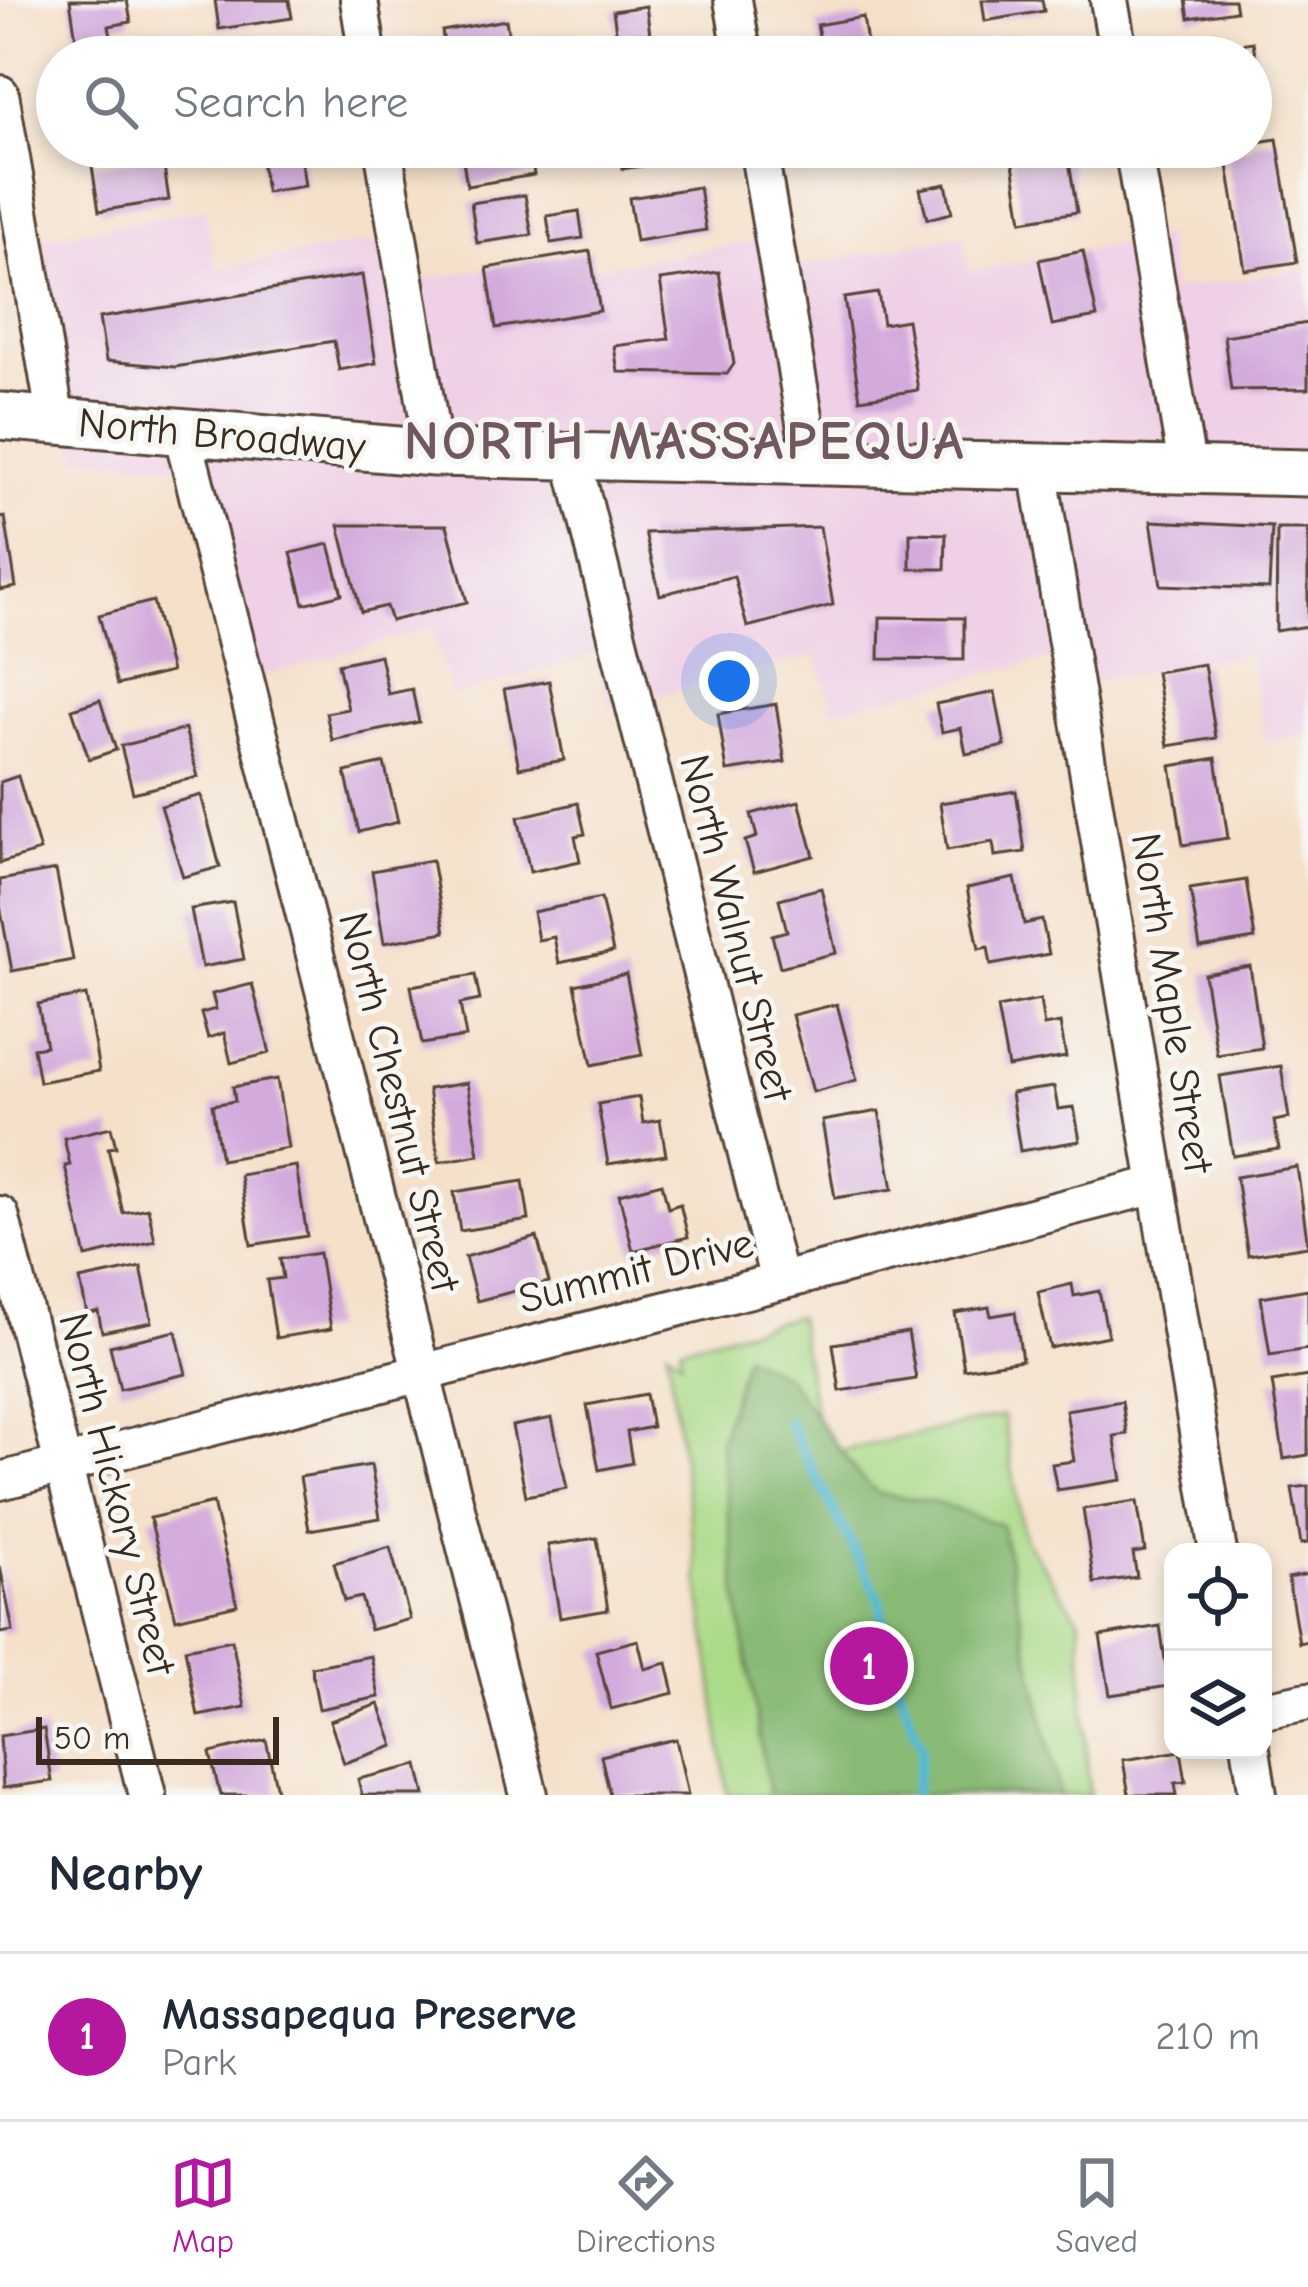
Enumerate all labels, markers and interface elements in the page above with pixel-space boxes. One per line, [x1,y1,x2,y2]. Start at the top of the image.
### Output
search box [36,36,1272,168]
icon: search [78,69,144,135]
text: Search here [174,76,408,128]
street label: North Broadway [76,398,368,472]
district label: NORTH MASSAPEQUA [404,410,966,473]
your location [699,651,759,711]
street label: North Walnut Street [669,750,803,1108]
street label: North Maple Street [1121,829,1223,1179]
street label: North Chestnut Street [328,907,470,1299]
street label: Summit Drive [514,1218,758,1324]
street label: North Hickory Street [48,1308,186,1682]
map controls [1164,1543,1272,1759]
button: locate [1164,1543,1272,1651]
pin: 1 [830,1621,908,1711]
button: layers [1164,1651,1272,1759]
scale bar [36,1711,279,1764]
text: 50 m [54,1719,130,1757]
text: Nearby [48,1844,202,1903]
text: Massapequa Preserve [162,1988,577,2040]
text: 1 [79,2014,95,2059]
text: 210 m [1155,2014,1260,2059]
text: Park [162,2040,237,2085]
tab: Map [170,2150,236,2260]
tab: Directions [576,2150,716,2260]
tab: Saved [1056,2150,1138,2260]

